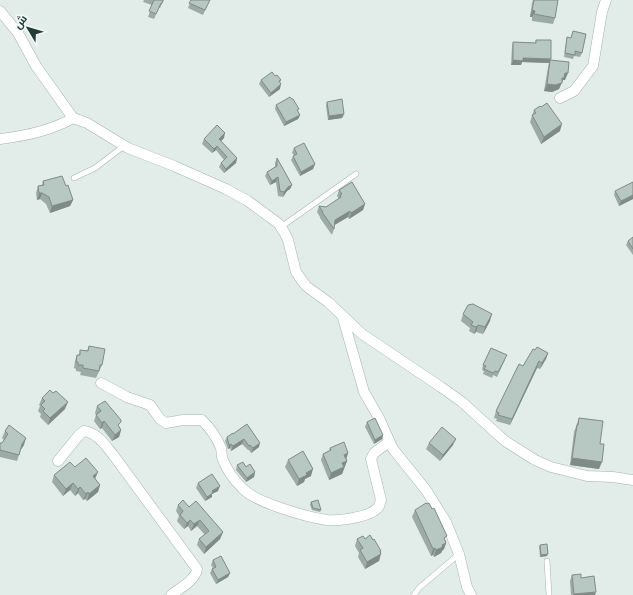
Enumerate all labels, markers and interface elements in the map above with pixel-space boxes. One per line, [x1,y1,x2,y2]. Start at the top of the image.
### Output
north arrow [8,8,48,48]
text: ش [11,13,30,32]

